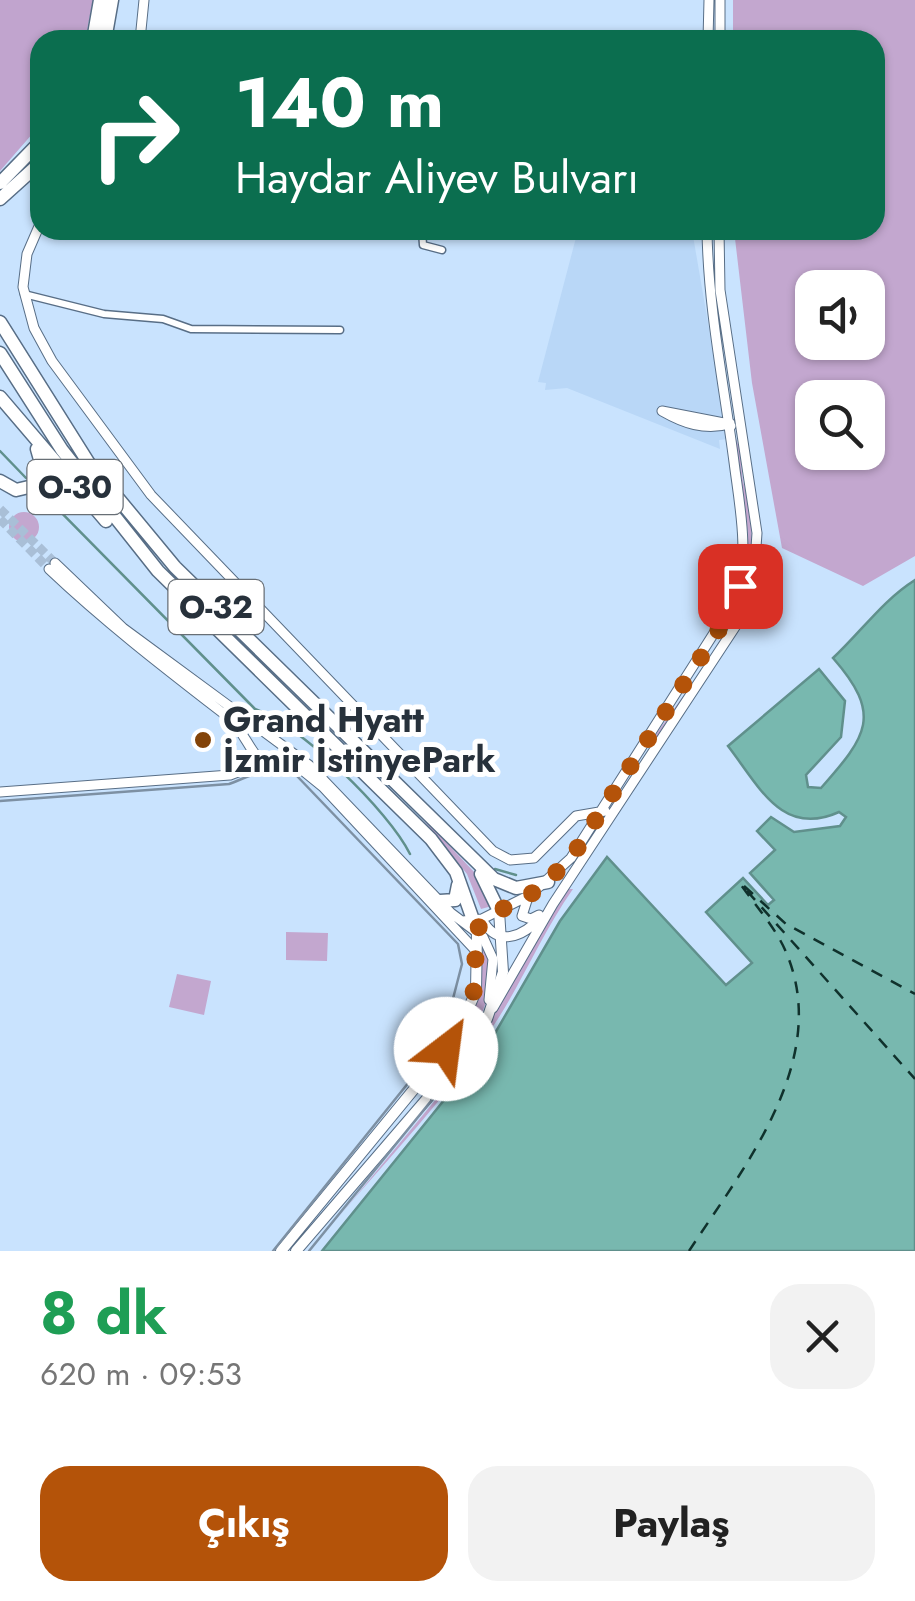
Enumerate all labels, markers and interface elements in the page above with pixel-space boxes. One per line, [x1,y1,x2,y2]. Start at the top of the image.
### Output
text: 140 m [235,52,444,153]
icon: right [70,70,200,200]
text: Haydar Aliyev Bulvarı [235,145,639,210]
map controls [795,270,885,470]
button: sound [795,270,885,360]
button: search [795,380,885,470]
road number: O-30 [28,460,122,514]
pin [698,544,783,629]
icon: arrive [713,559,768,614]
road number: O-32 [168,580,264,634]
place label: Grand Hyatt İzmir İstinyePark [223,695,496,785]
marker: Grand Hyatt İzmir İstinyePark [192,729,214,751]
position arrow [394,997,498,1101]
text: 8 dk [40,1270,167,1357]
button: close [770,1284,875,1389]
text: 620 m · 09:53 [40,1351,242,1397]
button: Çıkış [40,1466,448,1581]
button: Paylaş [468,1466,875,1581]

